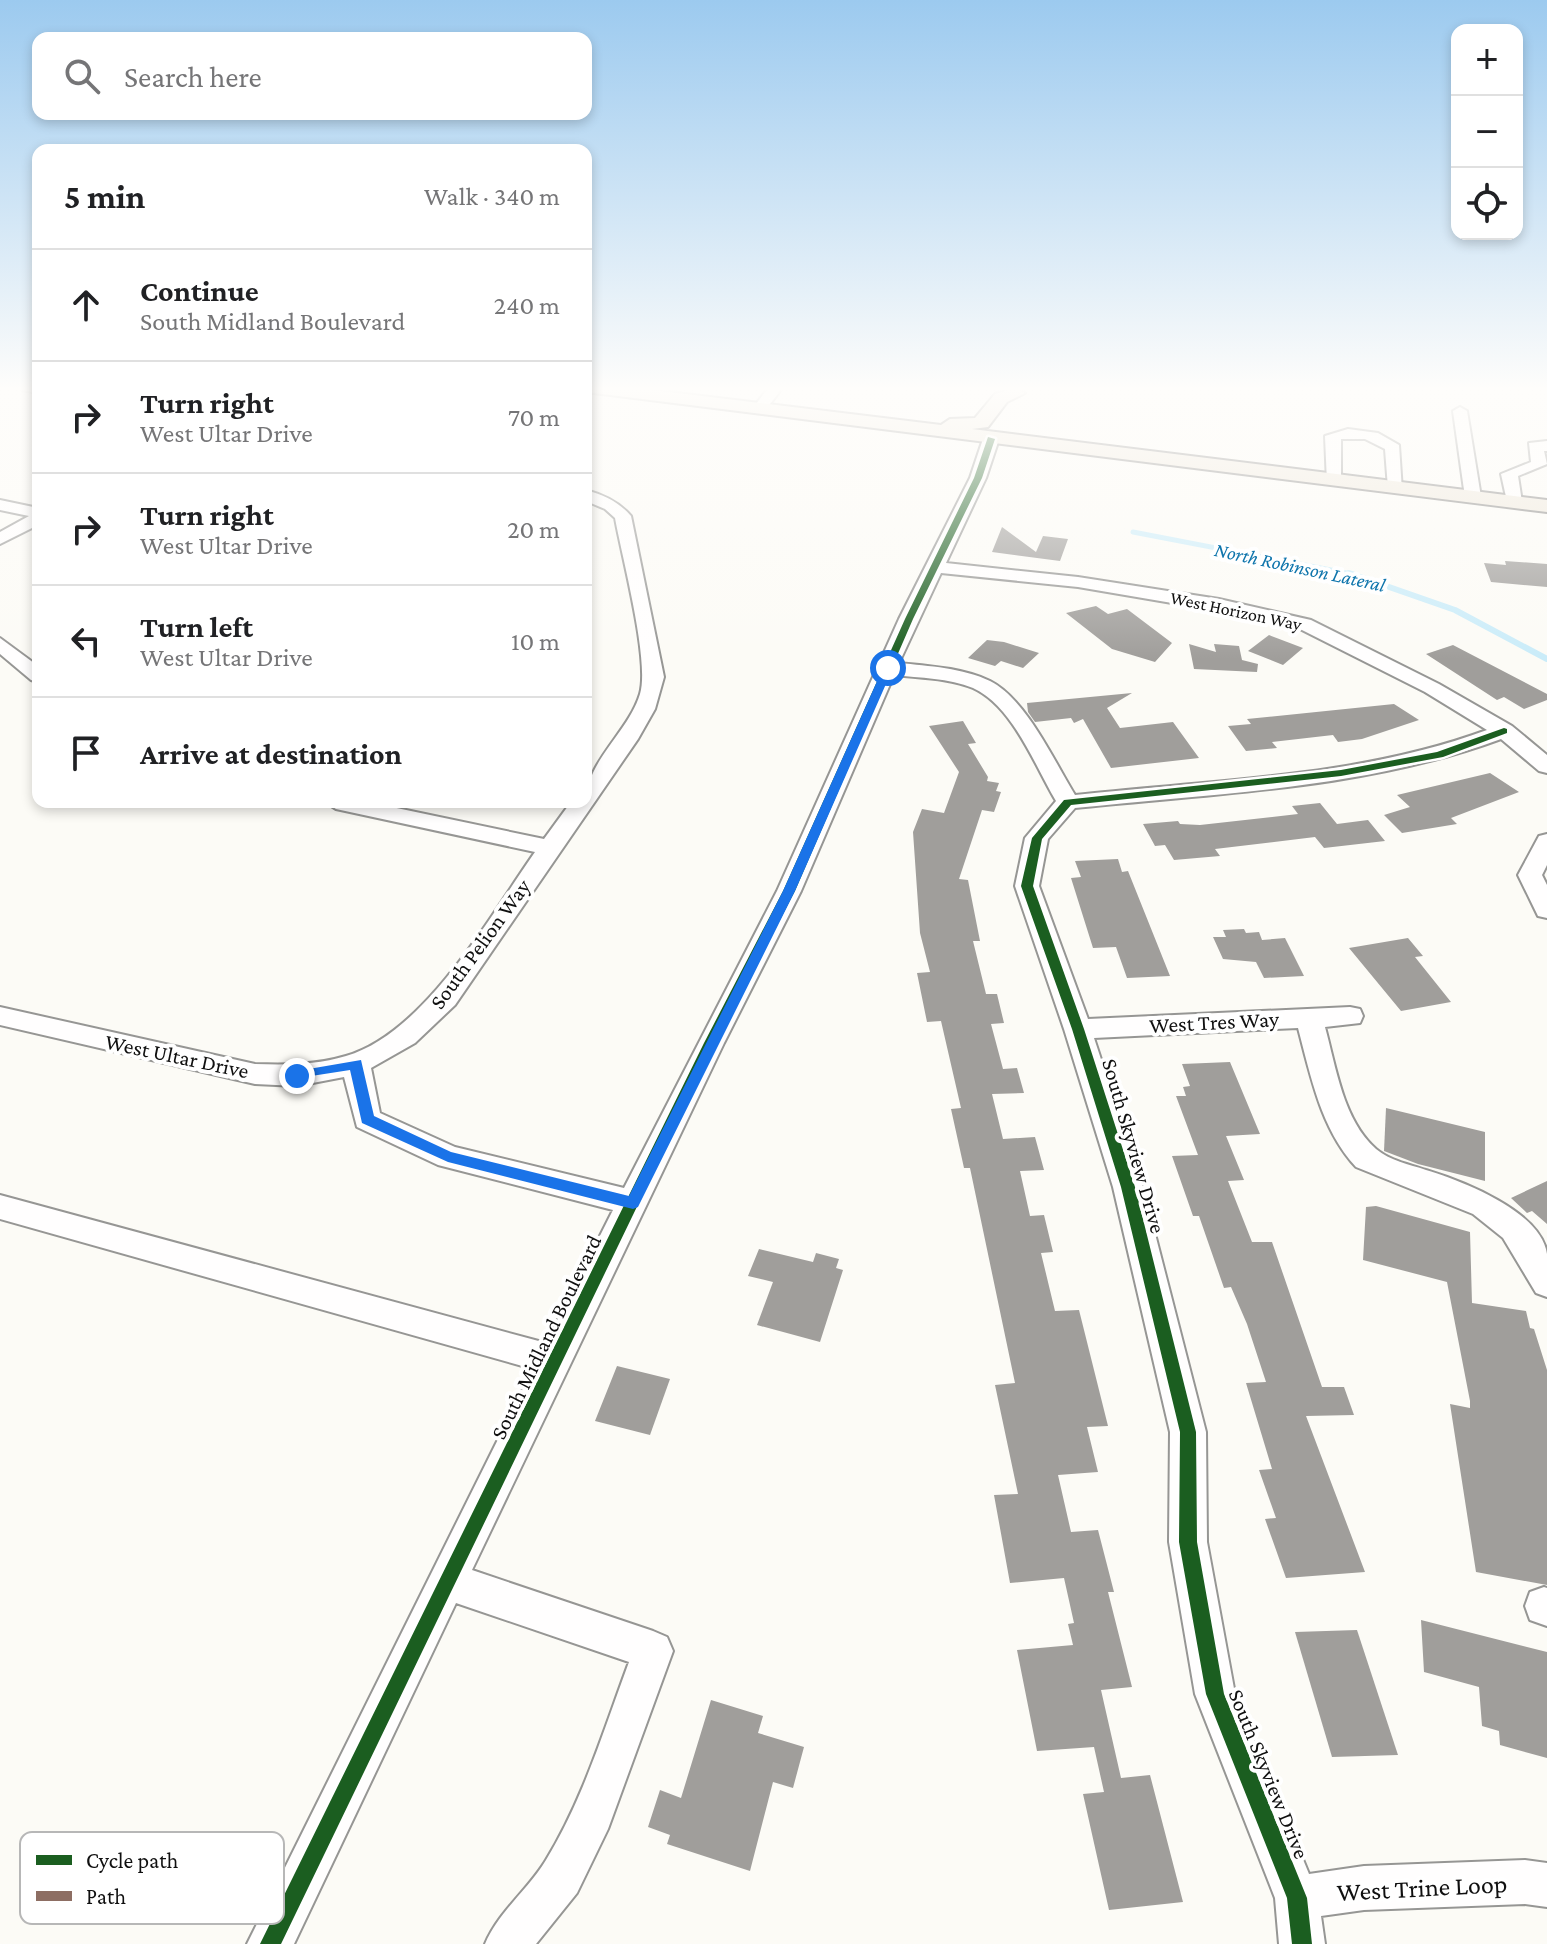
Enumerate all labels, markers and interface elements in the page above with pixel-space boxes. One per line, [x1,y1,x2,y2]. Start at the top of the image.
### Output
map controls [1451,24,1523,240]
button: + [1451,24,1523,96]
search box [32,32,592,120]
icon: search [60,54,104,98]
text: Search here [124,60,262,93]
button: − [1451,96,1523,168]
button: locate [1451,168,1523,240]
text: 5 min [64,178,145,215]
text: Walk · 340 m [424,182,560,211]
text: Continue [140,274,259,307]
icon: ahead [64,283,108,327]
text: 240 m [494,291,560,320]
text: South Midland Boulevard [140,307,405,336]
text: Turn right [140,386,274,419]
icon: right [64,395,108,439]
text: 70 m [508,403,560,432]
text: West Ultar Drive [140,419,313,448]
text: Turn right [140,498,274,531]
icon: right [64,507,108,551]
text: 20 m [507,515,560,544]
text: West Ultar Drive [140,531,313,560]
water label: North Robinson Lateral [1213,538,1388,596]
street label: West Horizon Way [1168,587,1304,635]
text: Turn left [140,610,253,643]
icon: left [64,619,108,663]
text: 10 m [511,627,560,656]
text: West Ultar Drive [140,643,313,672]
route start [870,650,906,686]
icon: arrive [64,731,108,775]
text: Arrive at destination [140,737,402,770]
street label: South Pelion Way [425,874,536,1014]
street label: West Tres Way [1148,1006,1280,1038]
street label: West Ultar Drive [103,1029,251,1083]
street label: South Skyview Drive [1097,1056,1171,1236]
route end [279,1058,315,1094]
street label: South Midland Boulevard [486,1230,607,1443]
street label: South Skyview Drive [1224,1686,1314,1862]
legend [20,1832,284,1924]
text: Cycle path [86,1848,178,1873]
street label: West Trine Loop [1336,1869,1508,1907]
text: Path [86,1884,126,1909]

